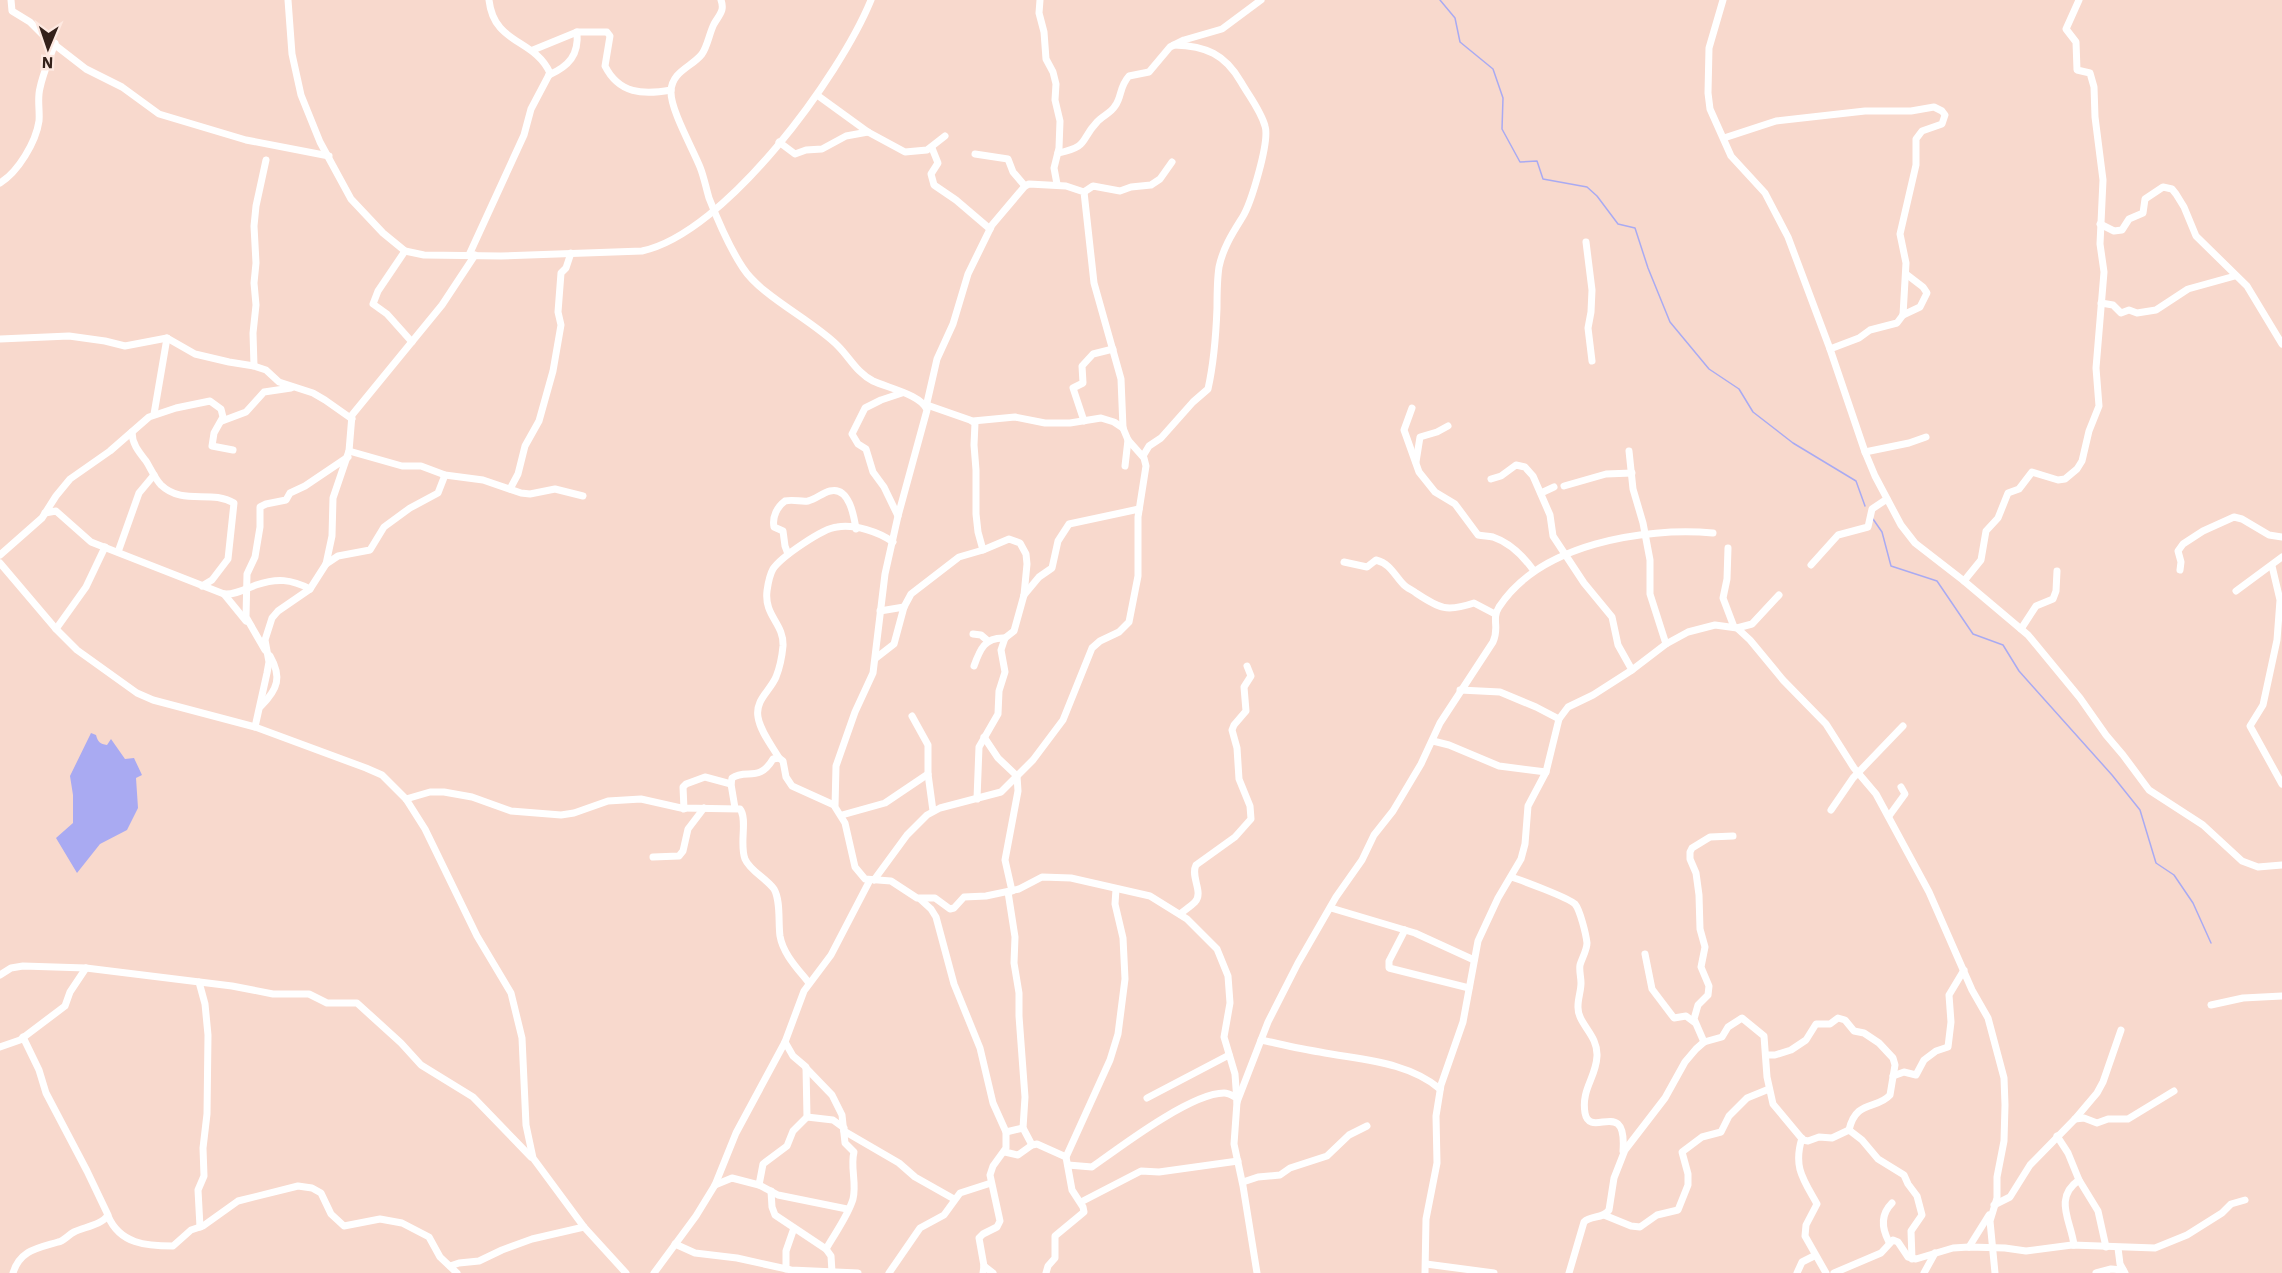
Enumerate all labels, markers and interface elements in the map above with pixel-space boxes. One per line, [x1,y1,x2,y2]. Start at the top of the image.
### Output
north arrow [18,18,78,78]
text: N [41,53,54,73]

